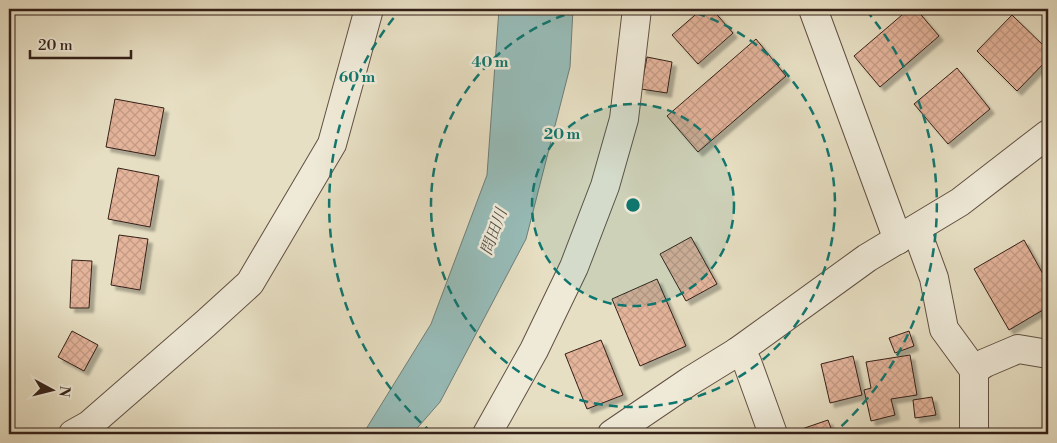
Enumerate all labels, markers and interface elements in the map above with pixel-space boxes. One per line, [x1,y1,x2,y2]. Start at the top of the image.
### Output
scale bar [30,28,131,60]
text: 20 m [38,36,73,55]
text: 40 m [471,53,509,72]
text: 60 m [339,68,376,87]
text: 20 m [544,125,581,144]
centre of rings [624,196,642,214]
water label: 問田川 [476,204,512,258]
north arrow [28,366,78,416]
text: N [54,385,74,398]

